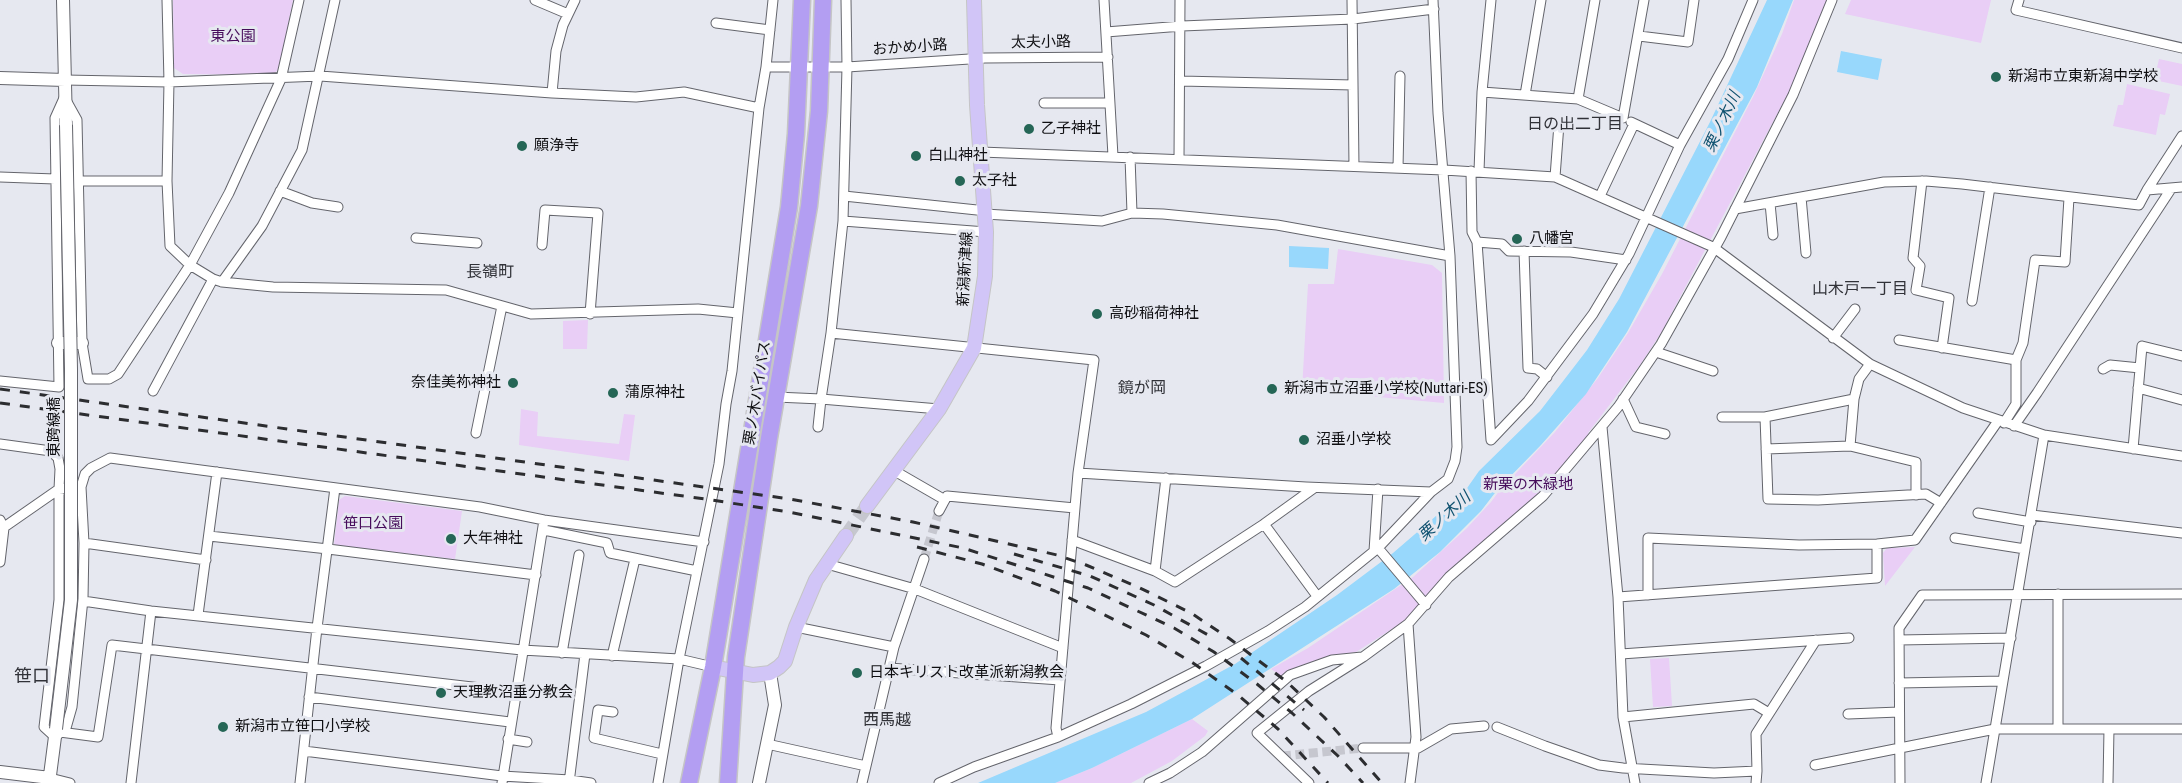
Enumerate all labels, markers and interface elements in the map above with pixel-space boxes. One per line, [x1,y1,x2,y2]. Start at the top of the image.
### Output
park label: 東公園 [211,28,255,46]
street label: 太夫小路 [1011,33,1071,53]
street label: おかめ小路 [872,36,948,60]
place label: 新潟市立東新潟中学校 [2008,68,2158,86]
marker: 新潟市立東新潟中学校 [1989,70,2003,84]
water label: 栗ノ木川 [1701,89,1745,155]
district label: 日の出二丁目 [1527,115,1623,135]
place label: 乙子神社 [1041,120,1101,138]
marker: 乙子神社 [1022,122,1036,136]
place label: 願浄寺 [534,137,579,155]
marker: 願浄寺 [515,139,529,153]
place label: 白山神社 [928,147,988,165]
marker: 白山神社 [909,149,923,163]
place label: 太子社 [972,172,1017,190]
marker: 太子社 [953,174,967,188]
place label: 八幡宮 [1529,230,1574,248]
street label: 新潟新津線 [955,231,977,307]
marker: 八幡宮 [1510,232,1524,246]
district label: 長嶺町 [466,263,514,283]
district label: 山木戸一丁目 [1812,280,1908,300]
place label: 高砂稲荷神社 [1109,305,1199,323]
marker: 高砂稲荷神社 [1090,307,1104,321]
street label: 栗ノ木バイパス [741,340,775,446]
place label: 奈佳美祢神社 [411,374,501,392]
marker: 奈佳美祢神社 [506,376,520,390]
district label: 鏡が岡 [1118,379,1166,399]
place label: 新潟市立沼垂小学校(Nuttari-ES) [1284,380,1488,398]
marker: 新潟市立沼垂小学校(Nuttari-ES) [1265,382,1279,396]
place label: 蒲原神社 [625,384,685,402]
marker: 蒲原神社 [606,386,620,400]
street label: 東跨線橋 [46,397,64,457]
place label: 沼垂小学校 [1316,431,1391,449]
marker: 沼垂小学校 [1297,433,1311,447]
park label: 新栗の木緑地 [1483,476,1573,494]
water label: 栗ノ木川 [1415,488,1475,546]
park label: 笹口公園 [343,515,403,533]
place label: 大年神社 [463,530,523,548]
marker: 大年神社 [444,532,458,546]
place label: 日本キリスト改革派新潟教会 [869,664,1064,682]
district label: 笹口 [14,666,50,688]
marker: 日本キリスト改革派新潟教会 [850,666,864,680]
place label: 天理教沼垂分教会 [453,684,573,702]
marker: 天理教沼垂分教会 [434,686,448,700]
district label: 西馬越 [863,711,911,731]
place label: 新潟市立笹口小学校 [235,718,370,736]
marker: 新潟市立笹口小学校 [216,720,230,734]

